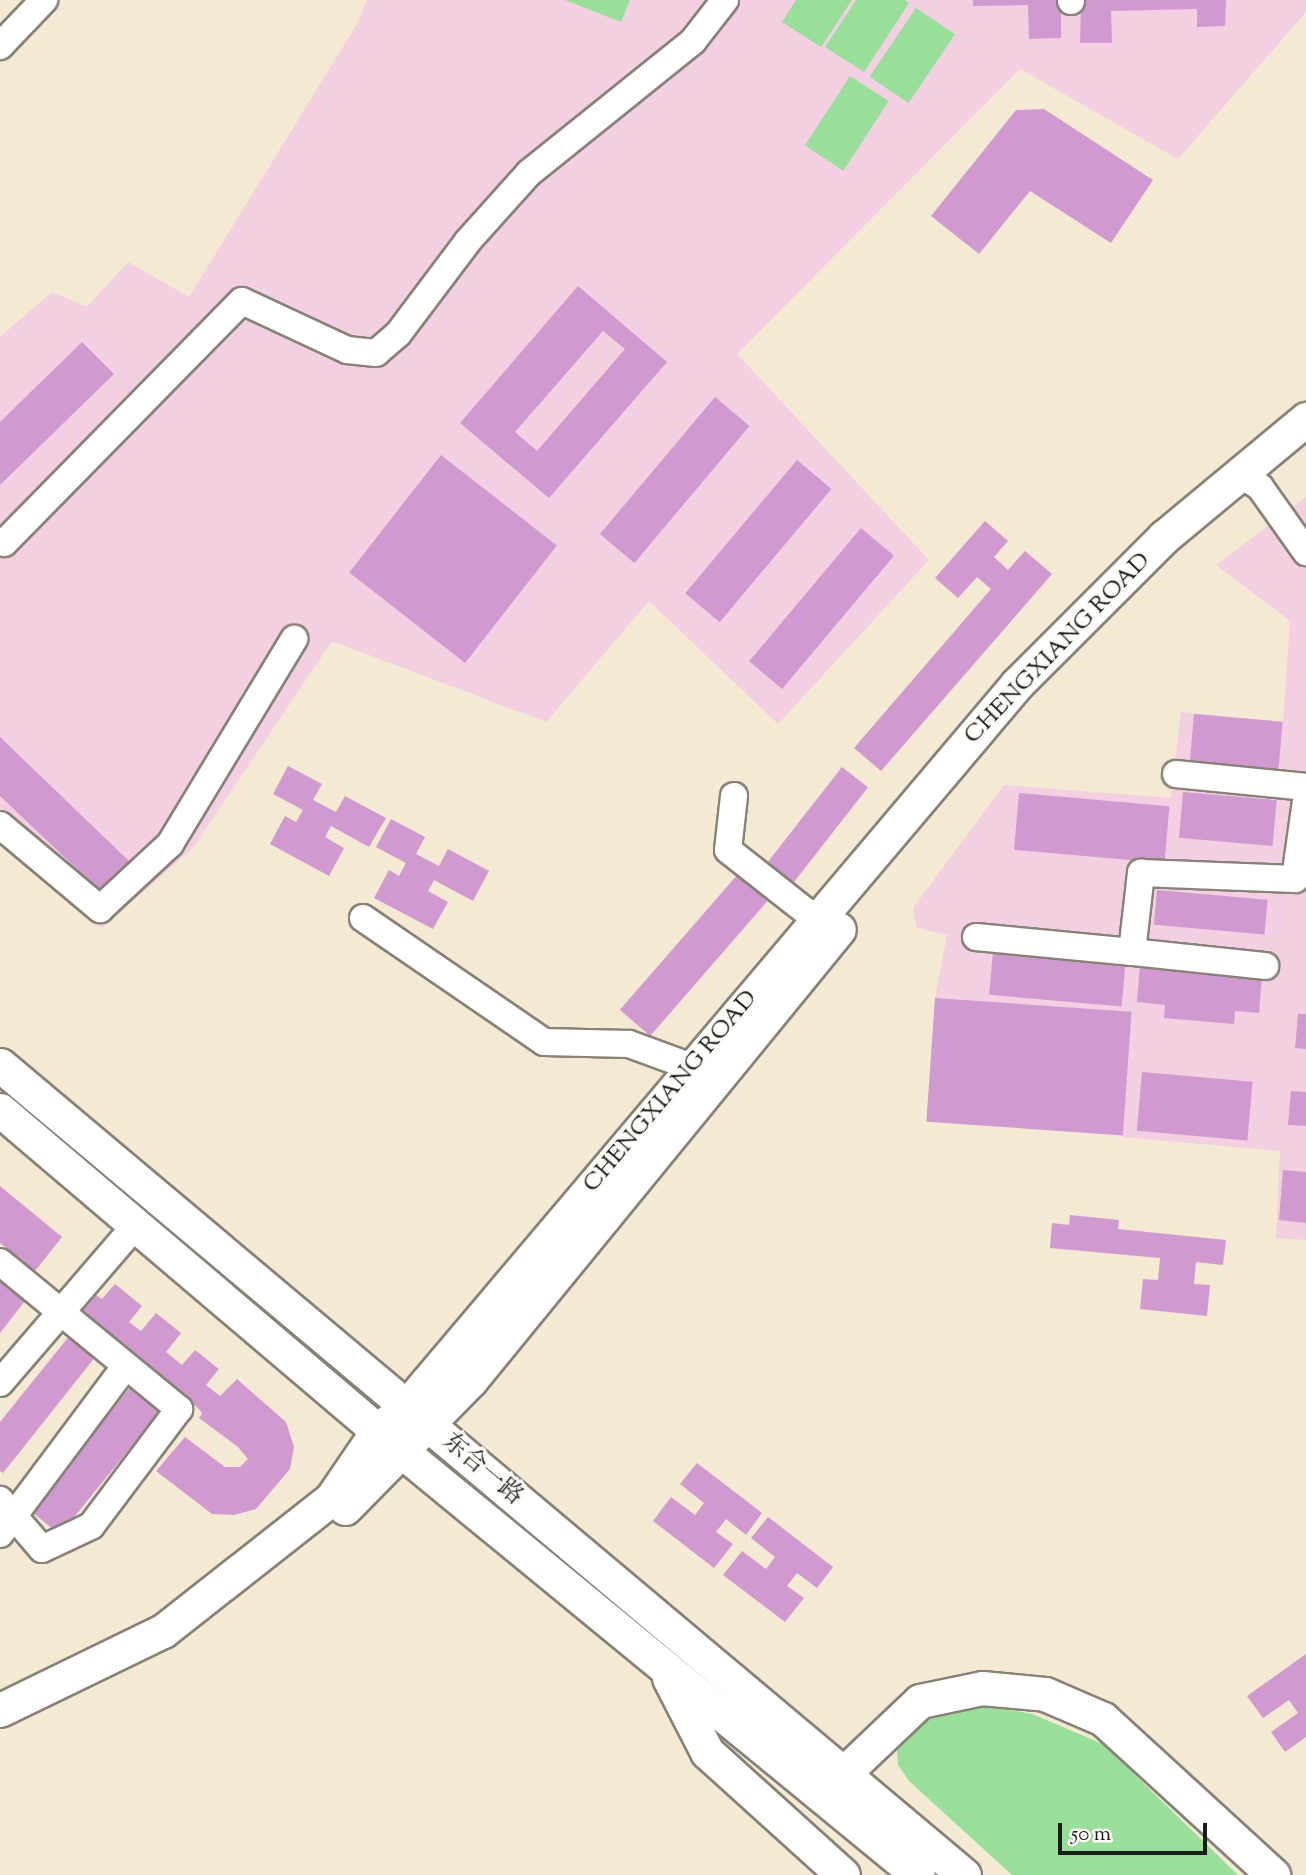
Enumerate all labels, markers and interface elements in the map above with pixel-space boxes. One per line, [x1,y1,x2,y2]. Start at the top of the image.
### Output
street label: CHENGXIANG ROAD [959,547,1157,751]
street label: CHENGXIANG ROAD [578,985,764,1199]
street label: 东合一路 [436,1428,528,1512]
scale bar [1061,1808,1210,1852]
text: 50 m [1071,1820,1111,1850]

